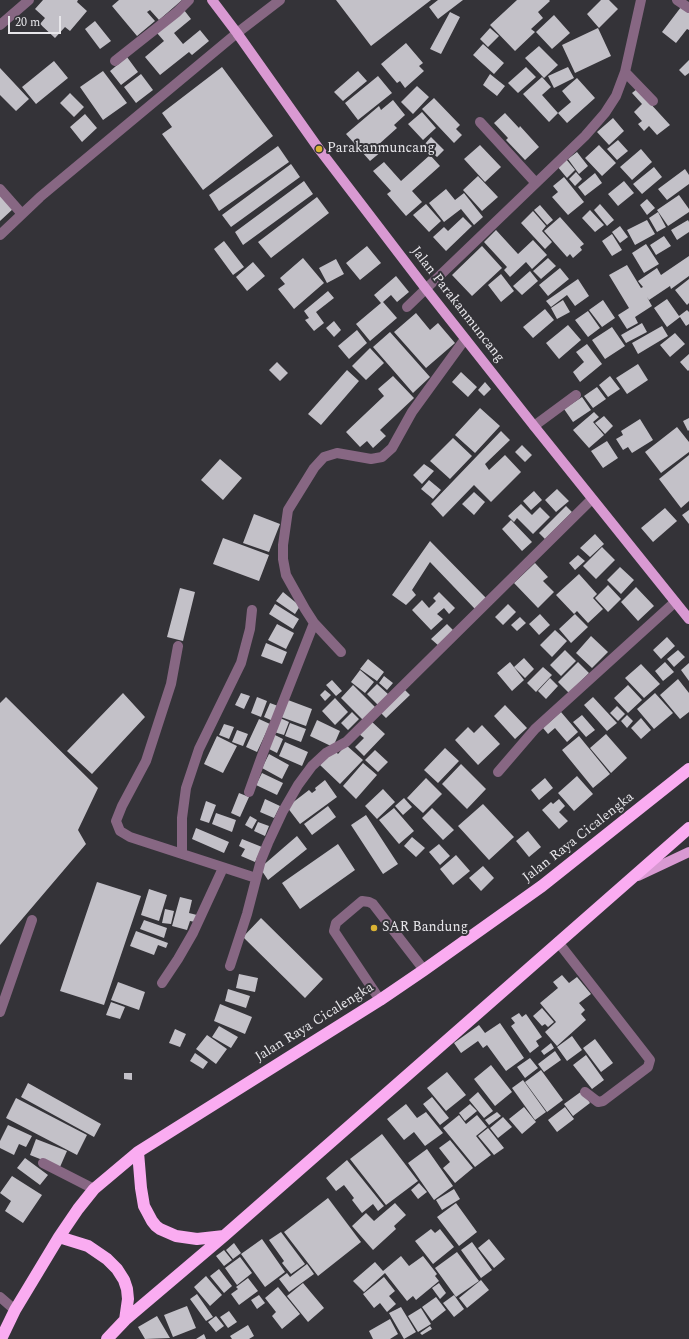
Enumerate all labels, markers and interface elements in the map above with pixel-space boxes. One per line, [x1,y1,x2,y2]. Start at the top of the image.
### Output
scale bar [10,8,63,34]
text: 20 m [15,13,40,32]
place label: Parakanmuncang [327,141,435,157]
marker: Parakanmuncang [314,144,324,154]
street label: Jalan Parakanmuncang [407,244,507,366]
street label: Jalan Raya Cicalengka [520,789,638,887]
place label: SAR Bandung [382,920,468,936]
marker: SAR Bandung [369,923,379,933]
street label: Jalan Raya Cicalengka [253,980,377,1066]

